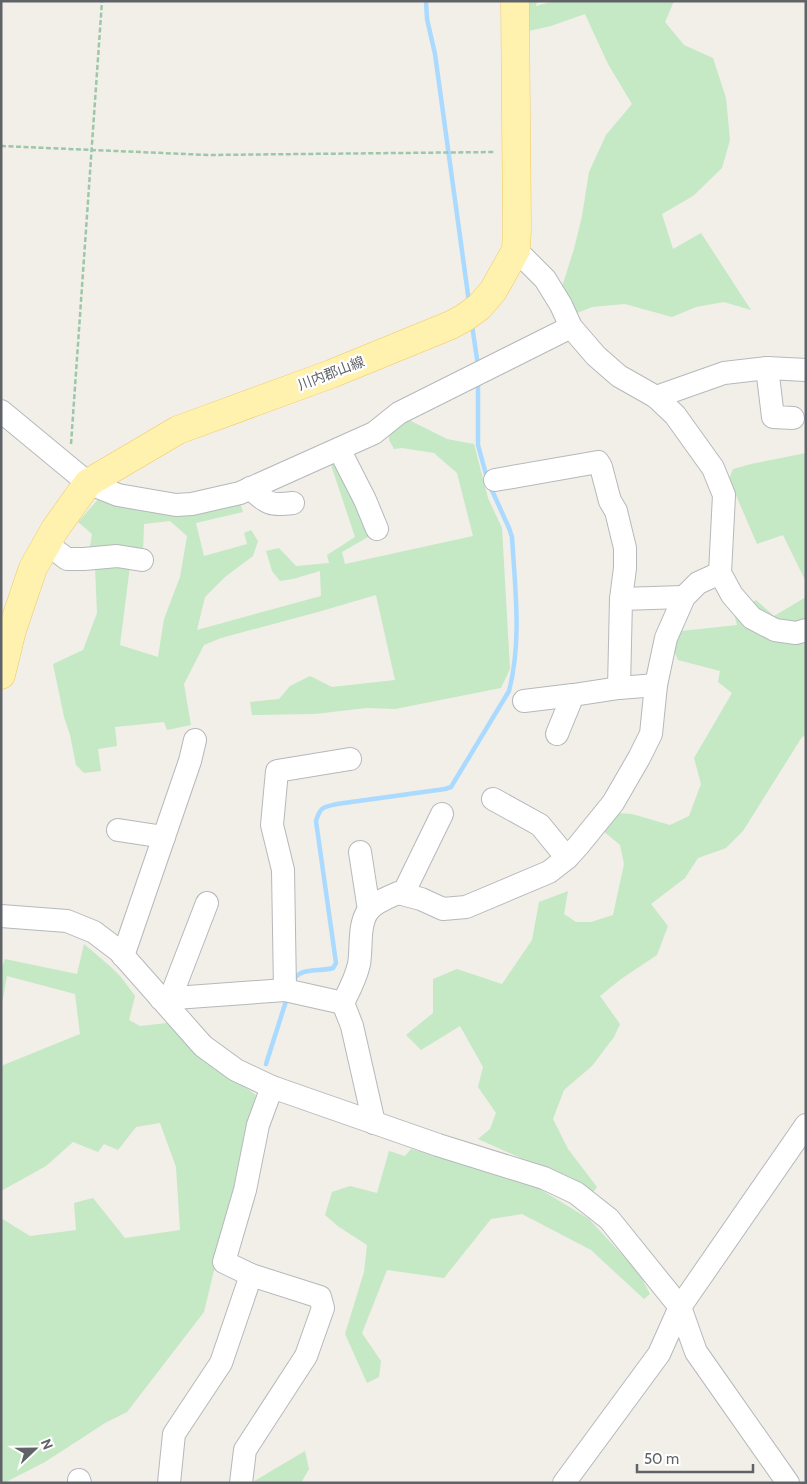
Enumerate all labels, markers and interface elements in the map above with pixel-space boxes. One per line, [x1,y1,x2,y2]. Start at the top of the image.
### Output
street label: 川内郡山線 [295,352,367,394]
north arrow [10,1424,60,1474]
text: N [37,1436,57,1452]
scale bar [637,1442,753,1474]
text: 50 m [644,1450,679,1468]

